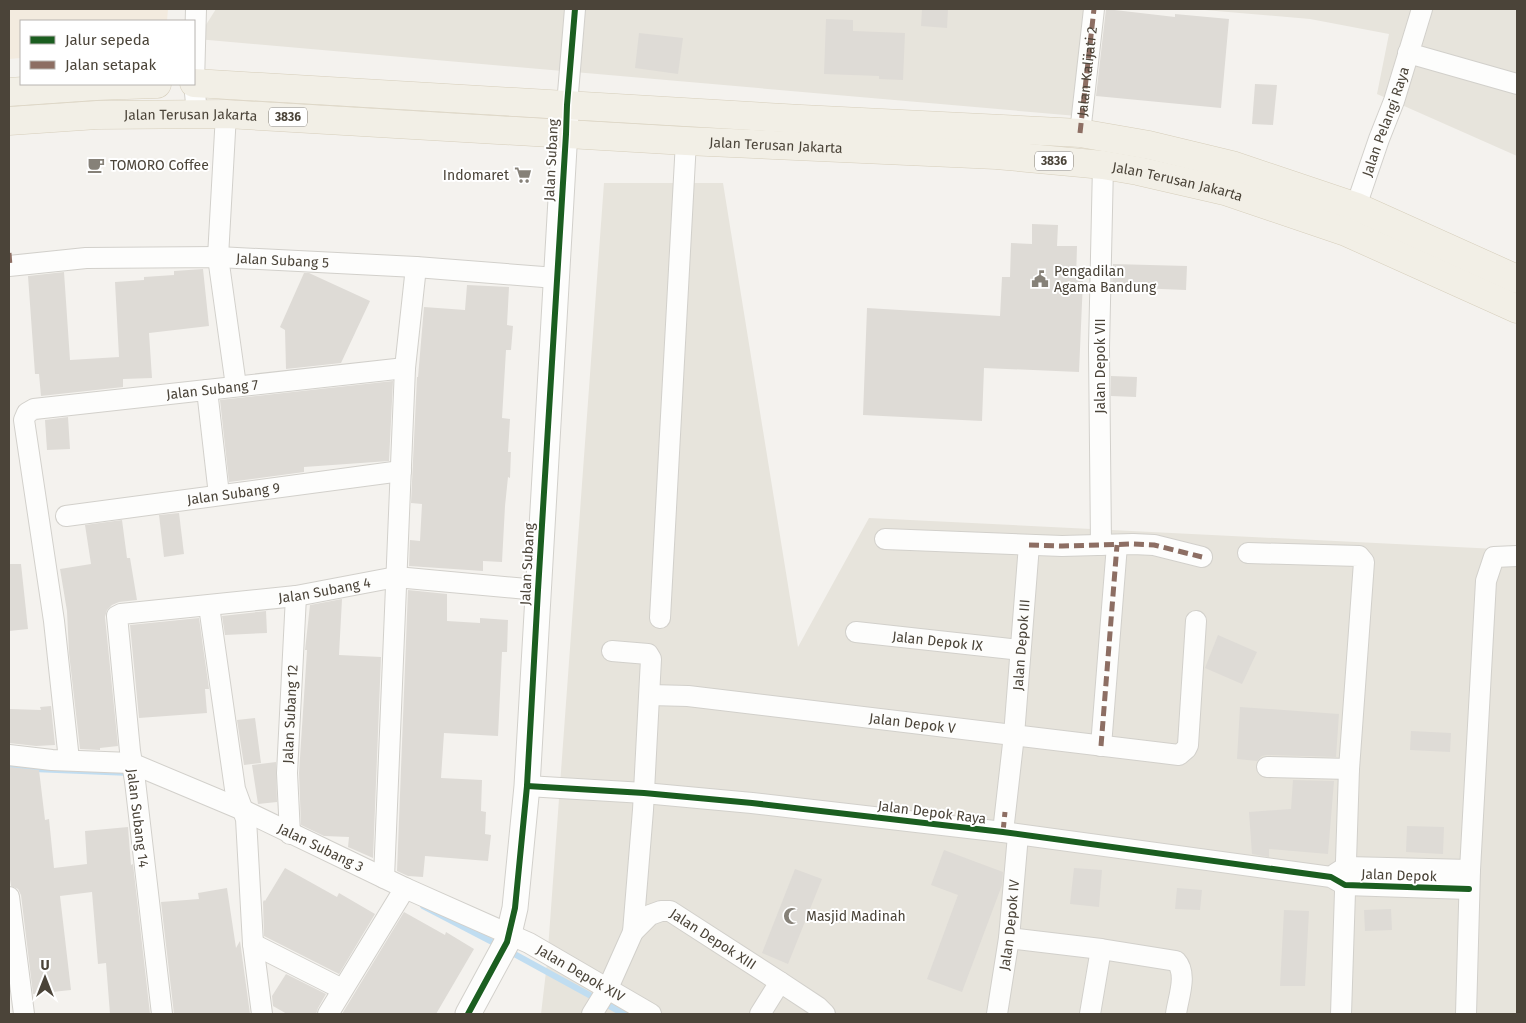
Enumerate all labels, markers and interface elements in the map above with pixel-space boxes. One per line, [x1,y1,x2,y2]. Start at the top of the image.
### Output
legend [20,20,195,85]
street label: Jalan Kalijati 2 [1074,26,1101,117]
text: Jalur sepeda [65,31,150,49]
text: Jalan setapak [65,56,156,74]
street label: Jalan Pelangi Raya [1359,65,1413,179]
street label: Jalan Terusan Jakarta [124,106,258,125]
road number: 3836 [269,108,307,126]
street label: Jalan Subang [541,118,562,202]
street label: Jalan Terusan Jakarta [709,134,843,157]
road number: 3836 [1035,152,1073,170]
cafe icon: TOMORO Coffee [86,155,106,175]
place label: TOMORO Coffee [110,157,209,174]
street label: Jalan Terusan Jakarta [1111,159,1245,205]
supermarket icon: Indomaret [513,165,533,185]
place label: Indomaret [443,167,510,184]
street label: Jalan Subang 5 [235,250,329,272]
place label: Pengadilan Agama Bandung [1054,263,1157,296]
public building icon: Pengadilan Agama Bandung [1030,269,1050,289]
street label: Jalan Depok VII [1092,318,1109,414]
street label: Jalan Subang 7 [165,376,259,403]
street label: Jalan Subang 9 [186,479,281,509]
street label: Jalan Subang [517,522,538,606]
street label: Jalan Subang 4 [277,574,373,607]
street label: Jalan Depok III [1010,598,1034,691]
street label: Jalan Depok IX [891,628,984,655]
street label: Jalan Subang 12 [279,664,302,764]
street label: Jalan Depok V [868,710,957,737]
street label: Jalan Subang 14 [123,768,152,869]
street label: Jalan Depok Raya [877,797,987,828]
street label: Jalan Subang 3 [275,820,366,876]
street label: Jalan Depok [1361,866,1438,885]
street label: Jalan Depok IV [996,879,1023,972]
street label: Jalan Depok XIII [667,905,759,973]
mosque icon: Masjid Madinah [782,906,802,926]
place label: Masjid Madinah [806,908,906,925]
street label: Jalan Depok XIV [533,941,628,1006]
north arrow [20,953,70,1003]
text: U [40,957,50,974]

